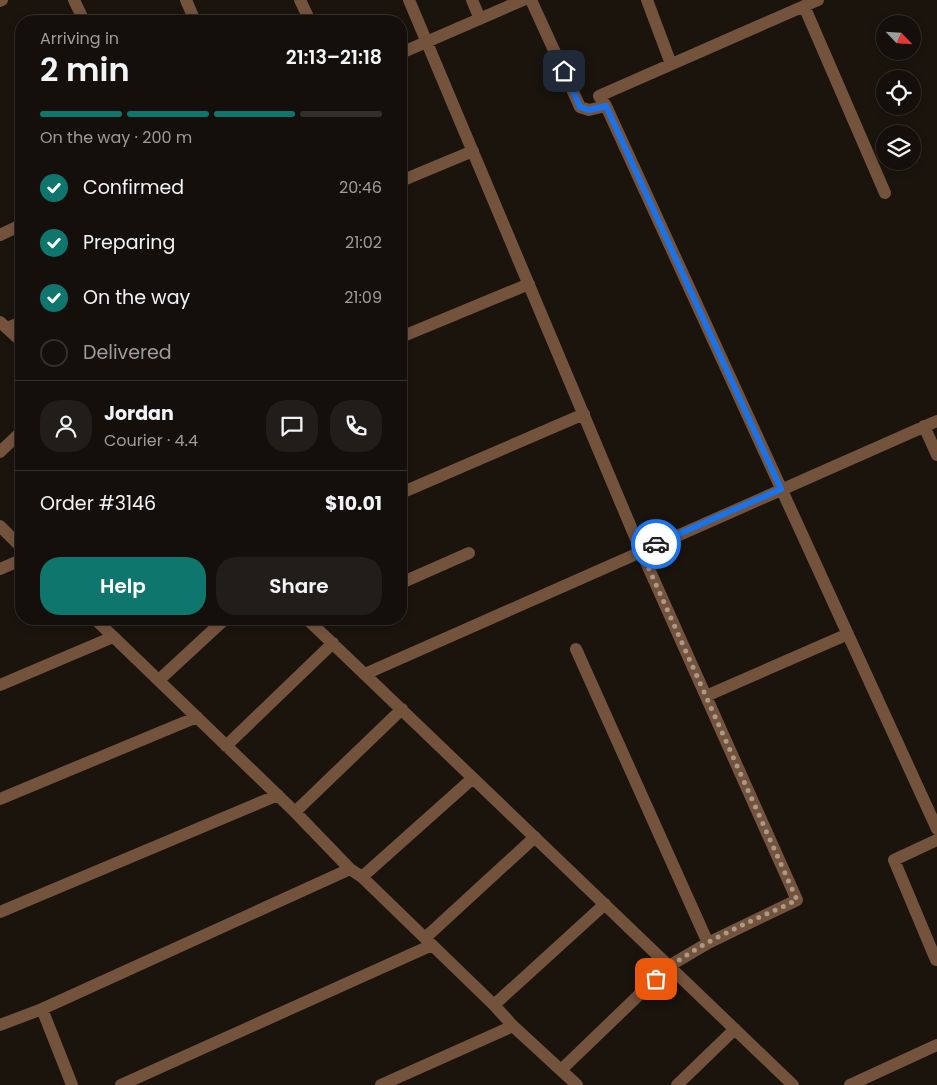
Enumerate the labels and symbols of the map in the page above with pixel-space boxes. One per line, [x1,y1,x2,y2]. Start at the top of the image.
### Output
north arrow [876,15,921,60]
pin [543,50,585,92]
courier [631,519,681,569]
pin [635,958,677,1000]

